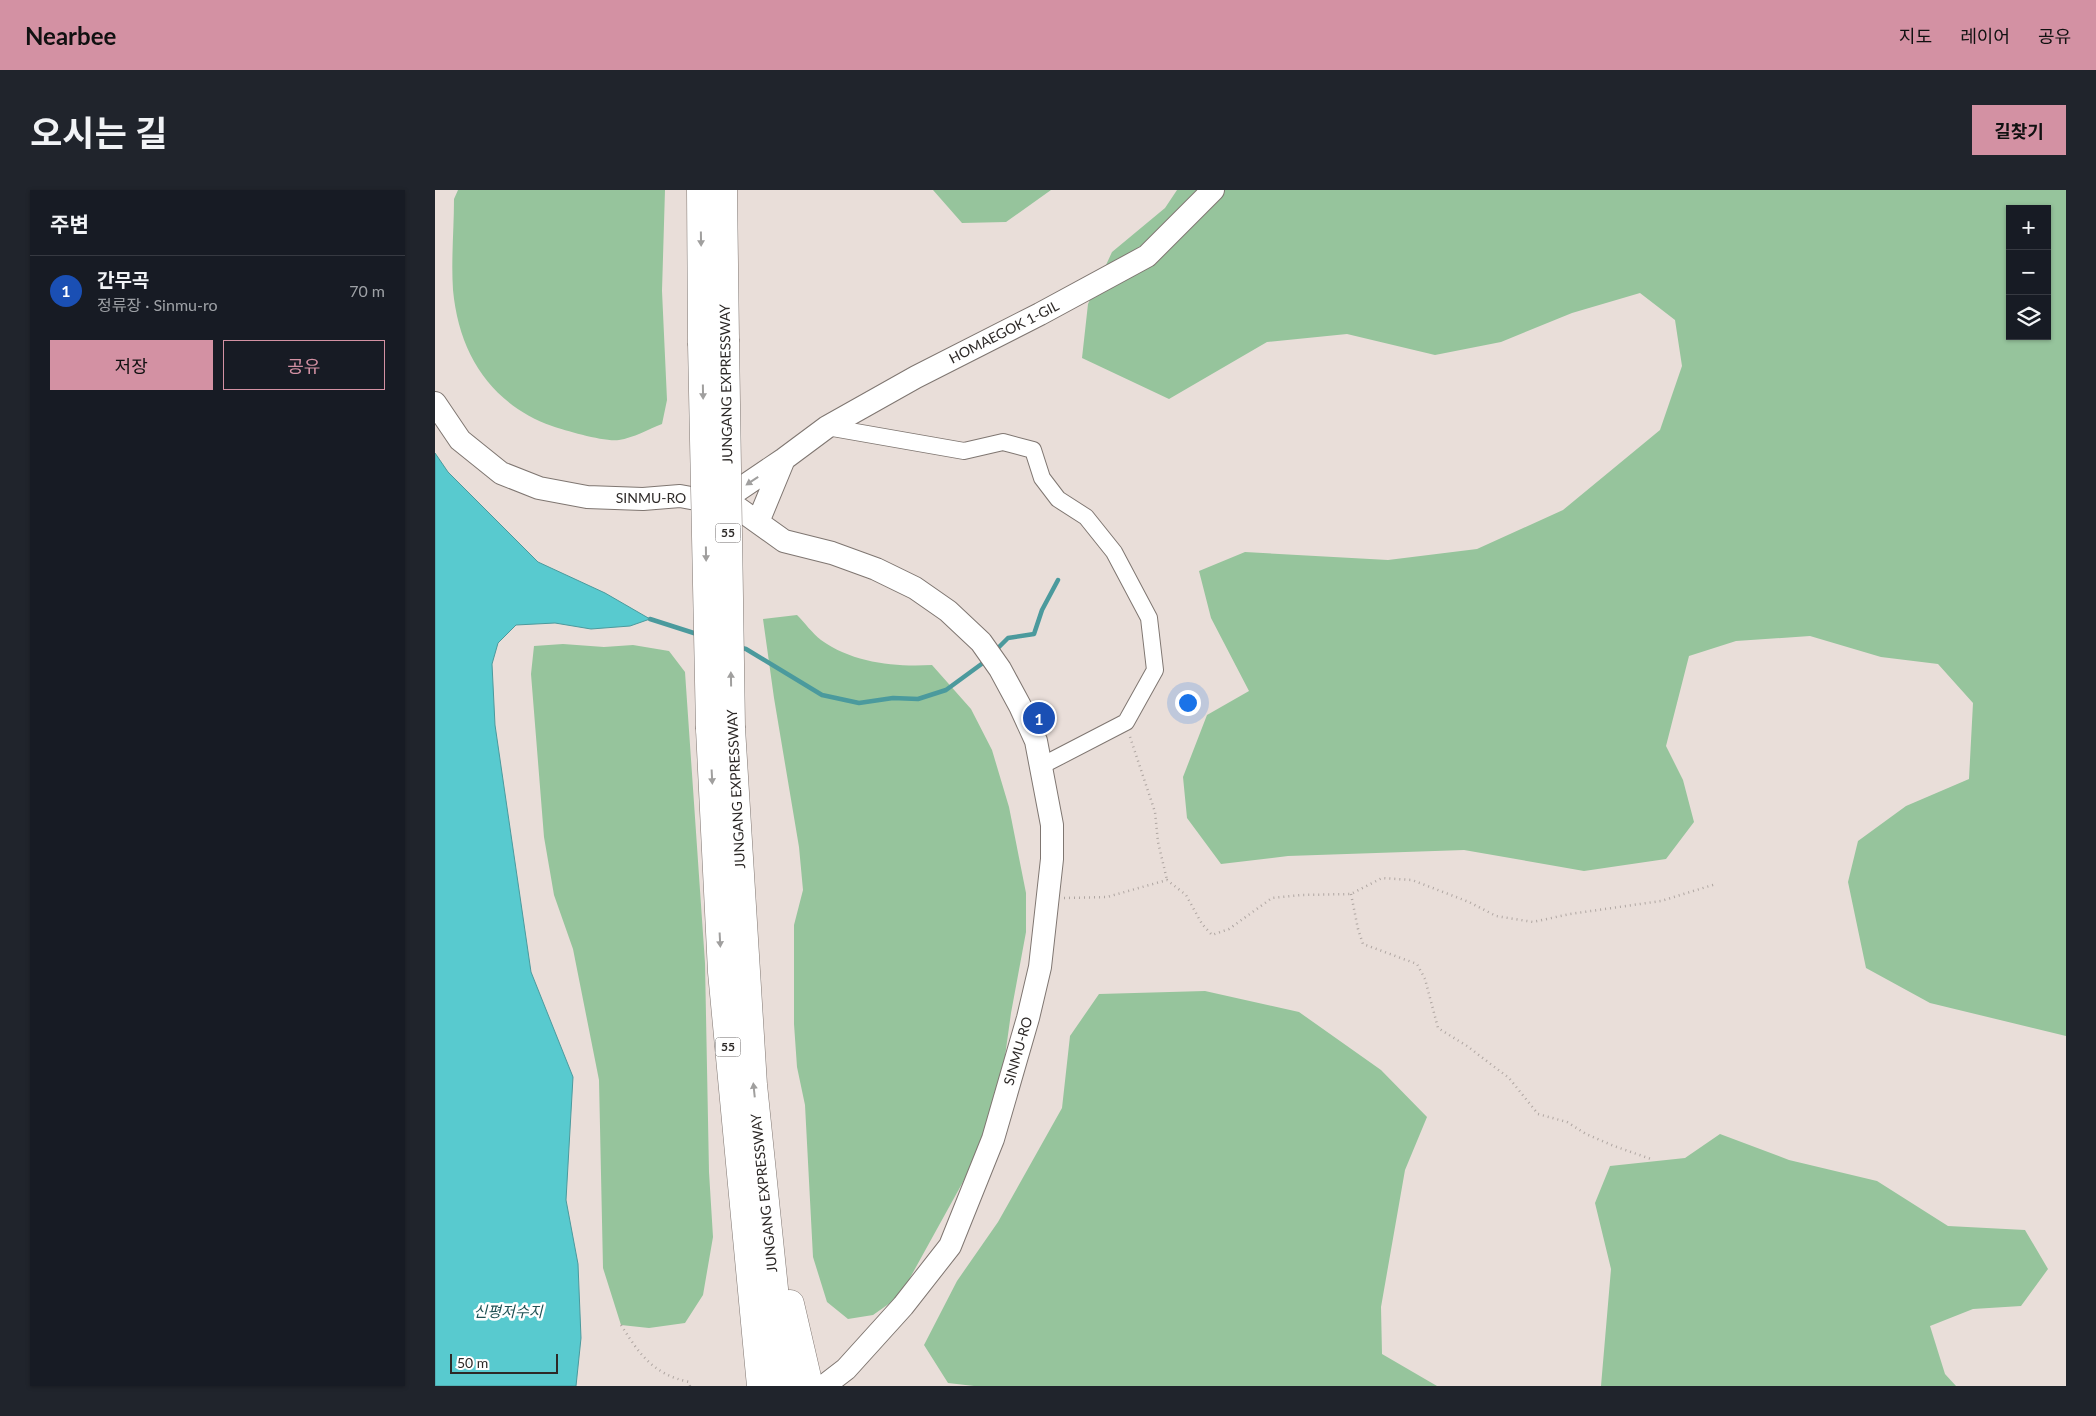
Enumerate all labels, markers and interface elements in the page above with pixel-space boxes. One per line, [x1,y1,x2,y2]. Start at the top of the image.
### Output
text: Nearbee [25,21,116,50]
text: 지도 [1899,25,1932,47]
text: 레이어 [1960,25,2010,47]
text: 공유 [2038,25,2071,47]
button: 길찾기 [1972,105,2066,155]
text: 오시는 길 [30,111,167,153]
map controls [2006,205,2051,340]
button: + [2006,205,2051,250]
text: 주변 [50,211,89,236]
one-way arrow [697,231,705,247]
button: − [2006,250,2051,295]
text: 간무곡 [97,268,149,291]
text: 1 [61,281,71,300]
text: 70 m [349,281,385,300]
text: 정류장 · Sinmu-ro [97,295,217,314]
button: layers [2006,295,2051,340]
street label: HOMAEGOK 1-GIL [946,296,1062,367]
street label: JUNGANG EXPRESSWAY [716,304,735,464]
button: 저장 [50,340,213,390]
button: 공유 [223,340,385,390]
one-way arrow [699,384,707,400]
one-way arrow [745,476,758,486]
street label: SINMU-RO [616,489,686,506]
road number: 55 [715,523,741,542]
one-way arrow [703,547,711,563]
one-way arrow [726,671,734,687]
your location [1175,690,1201,716]
pin: 1 [1023,699,1055,737]
street label: JUNGANG EXPRESSWAY [723,709,748,869]
one-way arrow [709,770,717,786]
one-way arrow [716,932,724,948]
street label: SINMU-RO [1000,1015,1035,1087]
road number: 55 [715,1038,741,1056]
one-way arrow [750,1082,758,1098]
street label: JUNGANG EXPRESSWAY [747,1112,780,1273]
water label: 신평저수지 [473,1302,544,1320]
scale bar [450,1351,557,1374]
text: 50 m [457,1354,488,1371]

